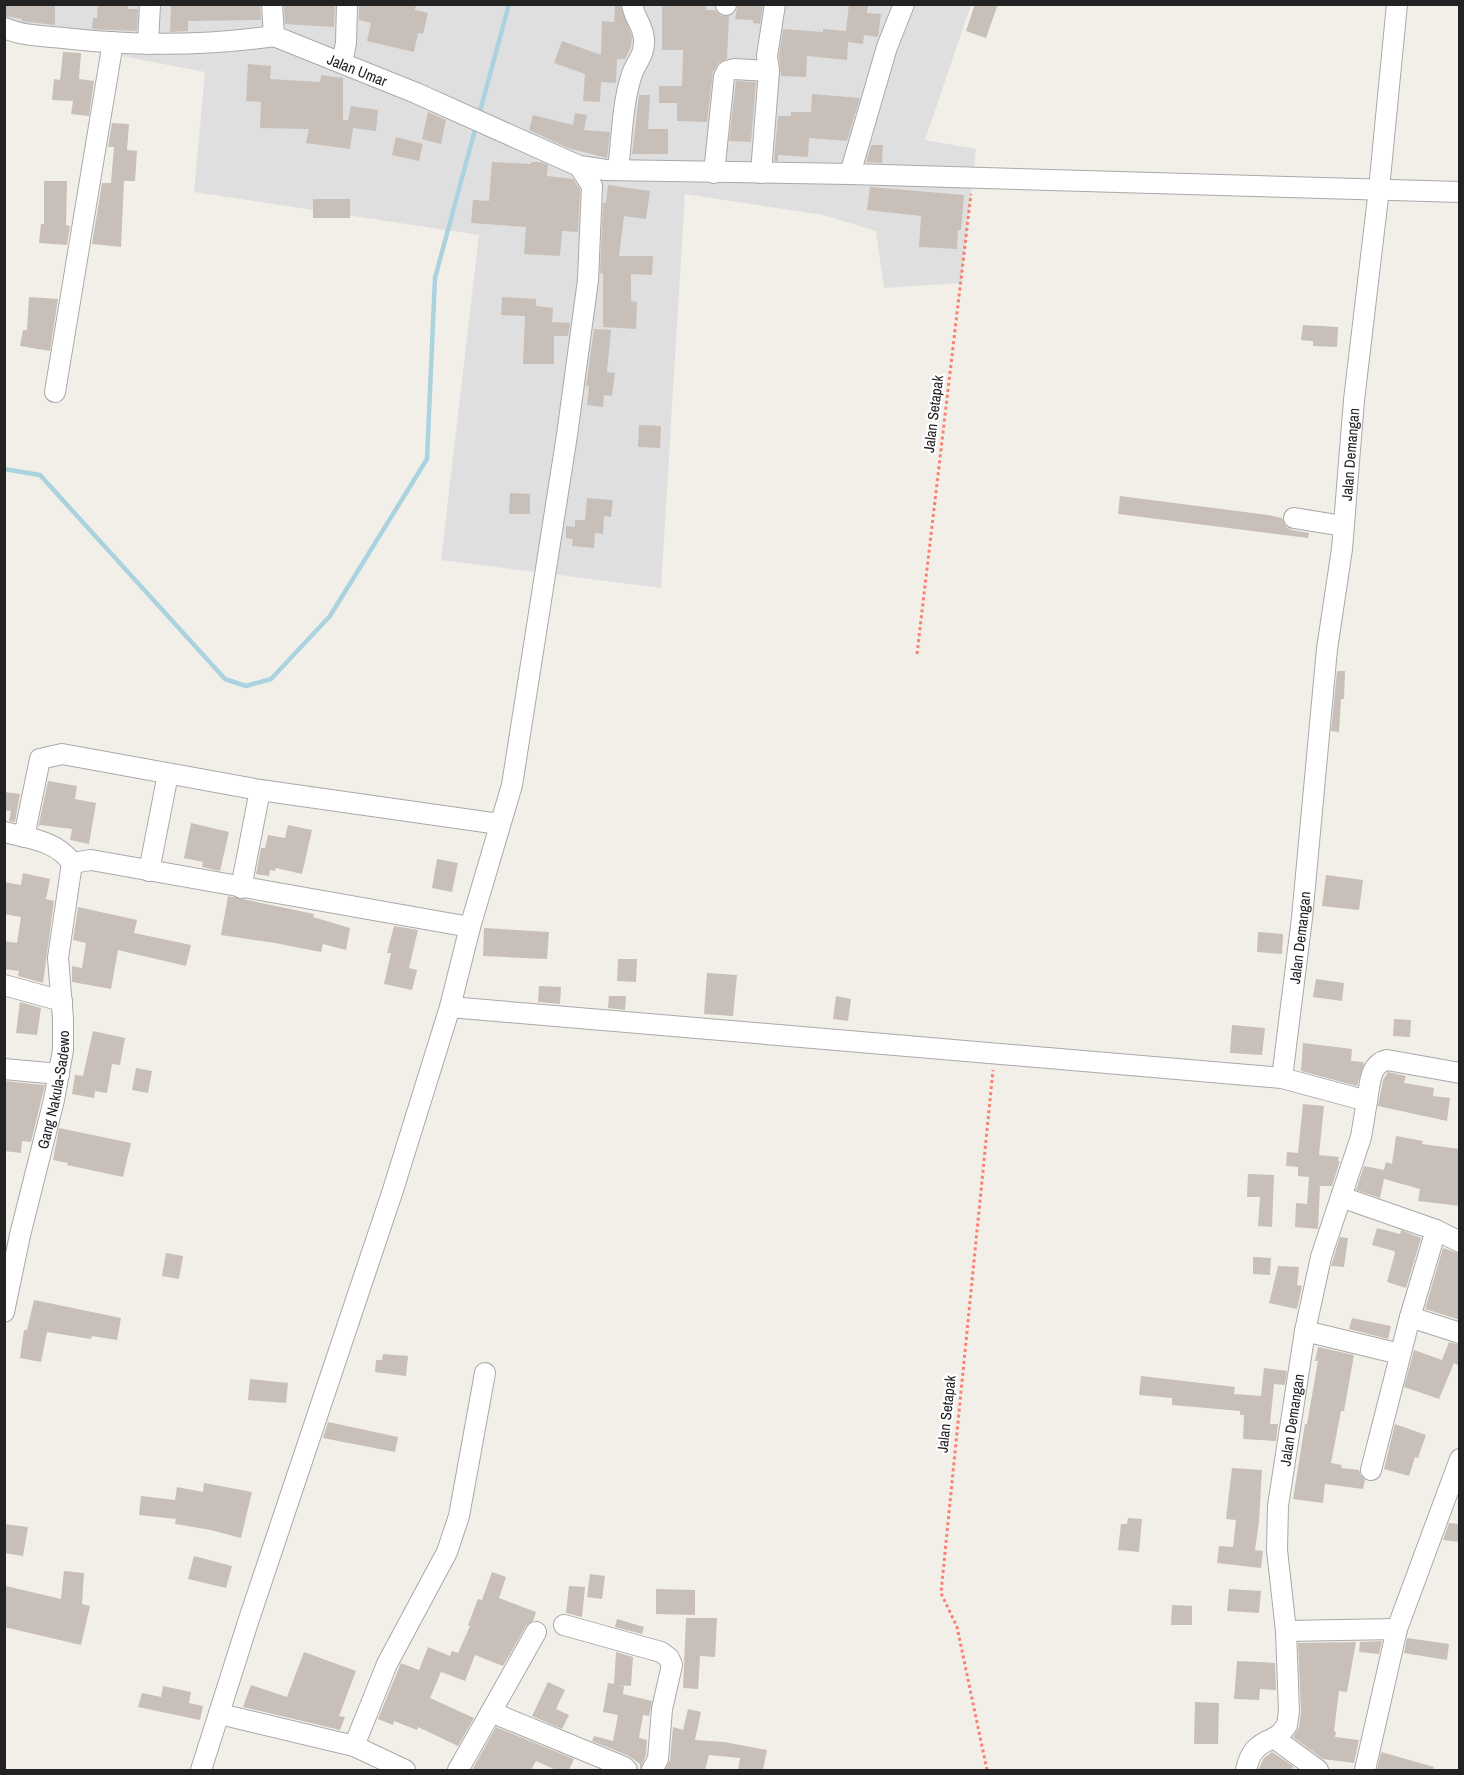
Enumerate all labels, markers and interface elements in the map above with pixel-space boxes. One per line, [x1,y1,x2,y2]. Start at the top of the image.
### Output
street label: Jalan Umar [324,48,391,91]
street label: Jalan Setapak [918,373,948,454]
street label: Jalan Demangan [1335,407,1364,502]
street label: Jalan Demangan [1283,890,1315,985]
street label: Gang Nakula-Sadewo [32,1030,74,1151]
street label: Jalan Demangan [1274,1372,1309,1467]
street label: Jalan Setapak [931,1373,961,1454]

